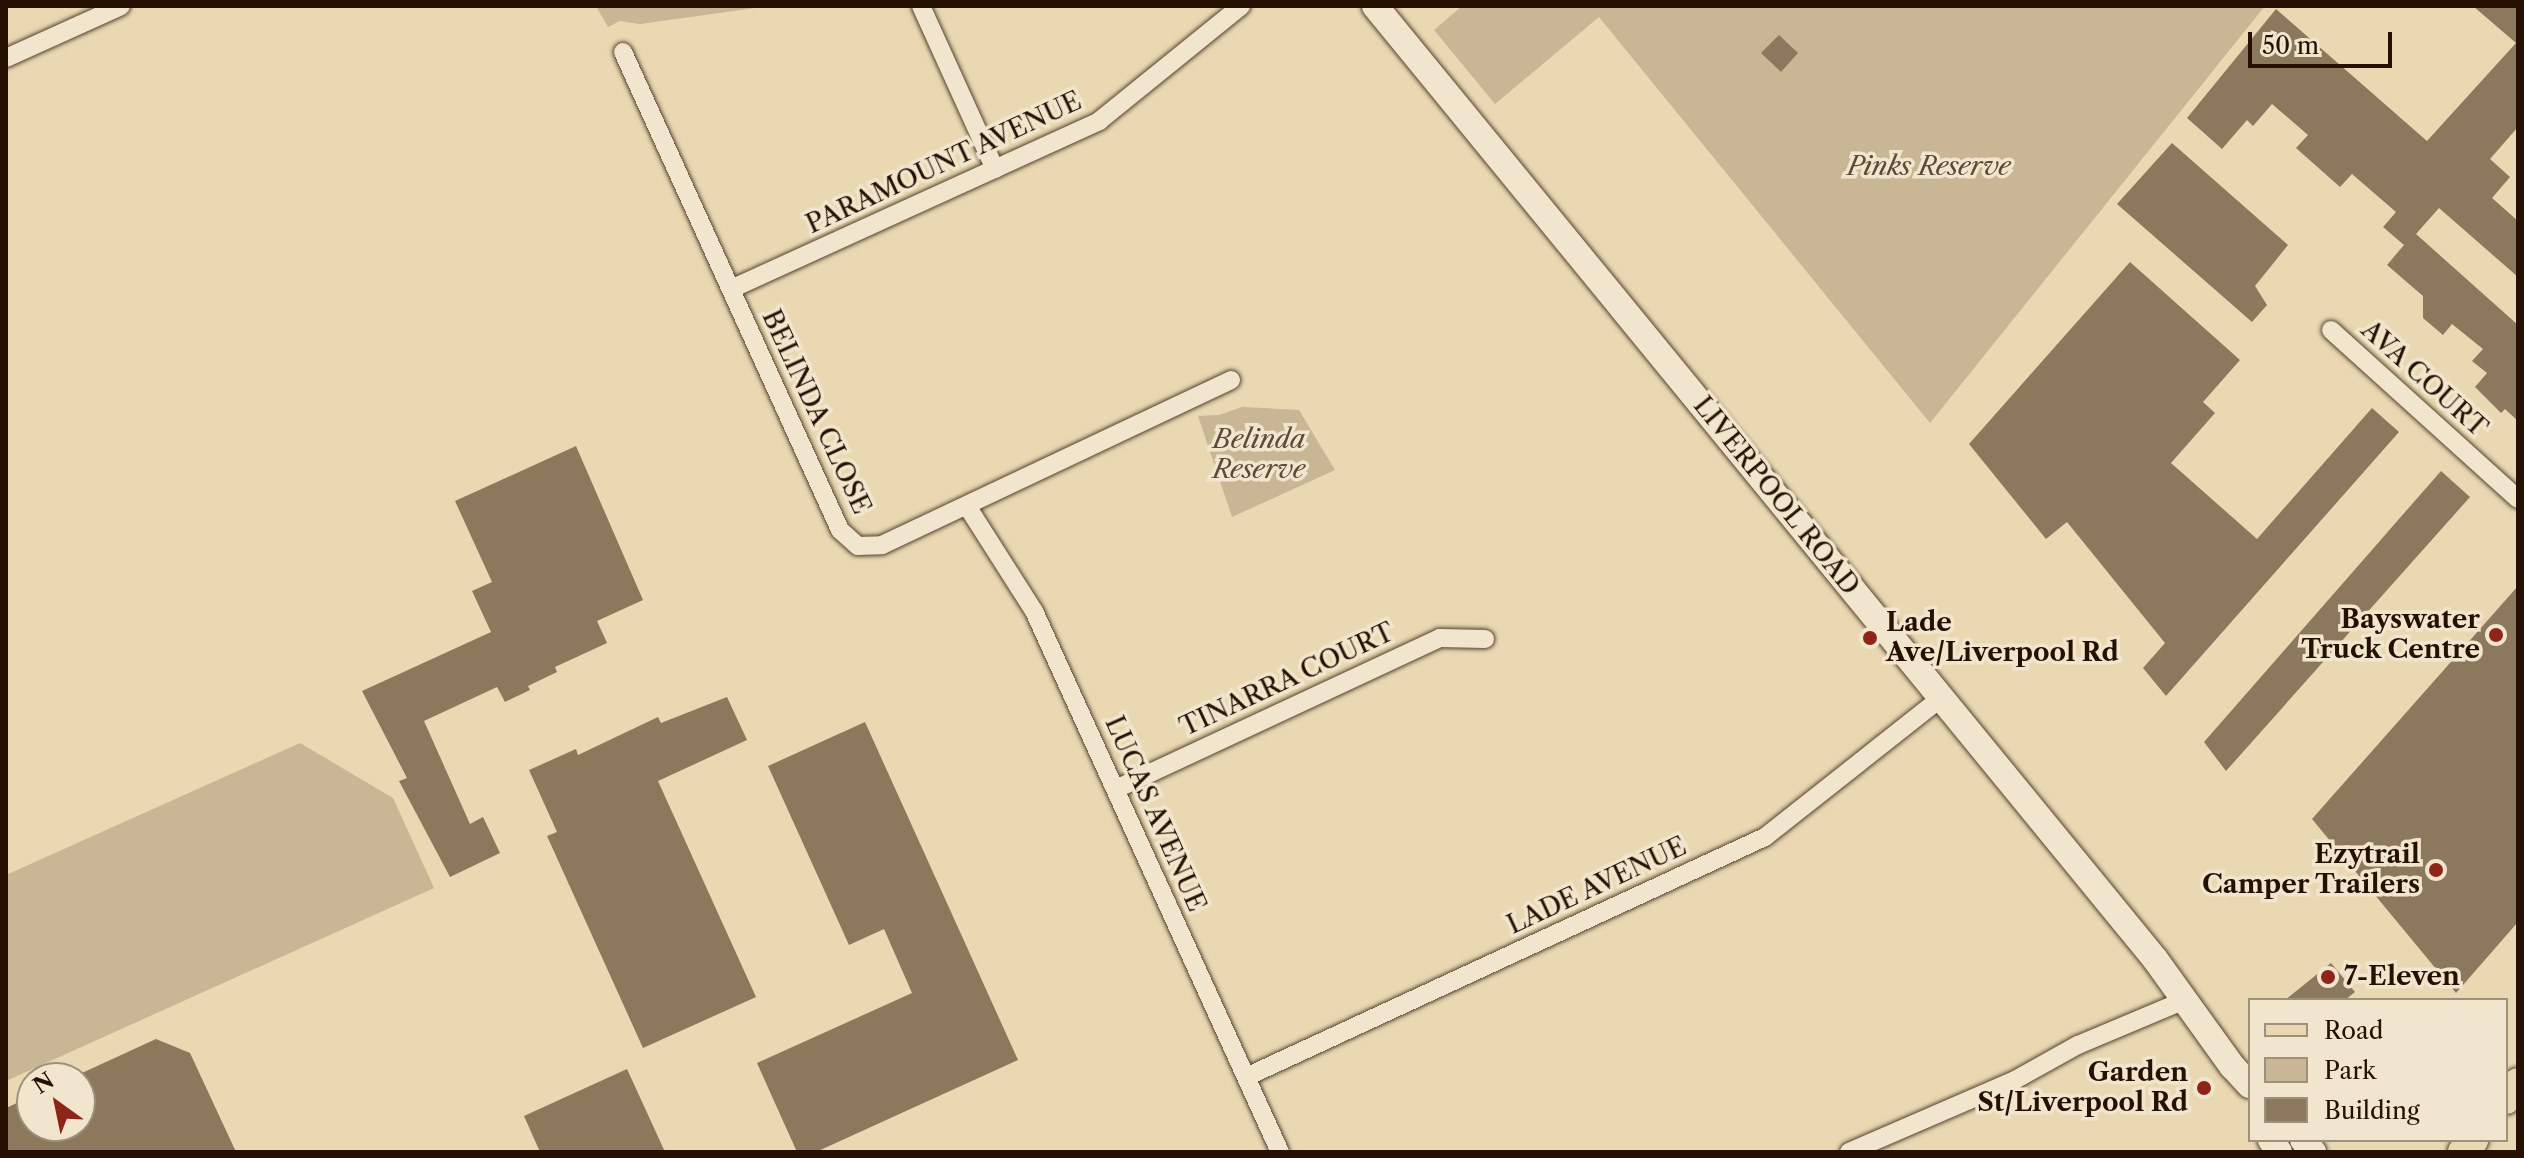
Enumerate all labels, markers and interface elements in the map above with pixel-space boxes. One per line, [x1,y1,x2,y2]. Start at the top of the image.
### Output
scale bar [2252,16,2396,66]
text: 50 m [2262,31,2319,60]
street label: PARAMOUNT AVENUE [801,85,1087,241]
park label: Pinks Reserve [1847,151,2011,183]
street label: BELINDA CLOSE [755,304,877,520]
street label: AVA COURT [2354,314,2494,444]
street label: LIVERPOOL ROAD [1686,390,1866,602]
park label: Belinda Reserve [1213,424,1305,486]
place label: Bayswater Truck Centre [2301,604,2480,666]
place label: Lade Ave/Liverpool Rd [1886,607,2119,668]
street label: TINARRA COURT [1175,617,1399,743]
marker: Bayswater Truck Centre [2487,626,2505,644]
marker: Lade Ave/Liverpool Rd [1861,629,1879,647]
street label: LUCAS AVENUE [1098,711,1212,917]
street label: LADE AVENUE [1502,831,1692,941]
place label: Ezytrail Camper Trailers [2201,839,2420,900]
marker: Ezytrail Camper Trailers [2427,861,2445,879]
place label: 7-Eleven [2344,961,2460,993]
marker: 7-Eleven [2319,968,2337,986]
legend [2248,998,2508,1142]
text: Road [2324,1016,2383,1045]
text: Park [2324,1056,2376,1085]
place label: Garden St/Liverpool Rd [1977,1057,2188,1118]
north arrow [16,1062,96,1142]
text: N [28,1067,59,1100]
marker: Garden St/Liverpool Rd [2195,1079,2213,1097]
text: Building [2324,1096,2420,1125]

